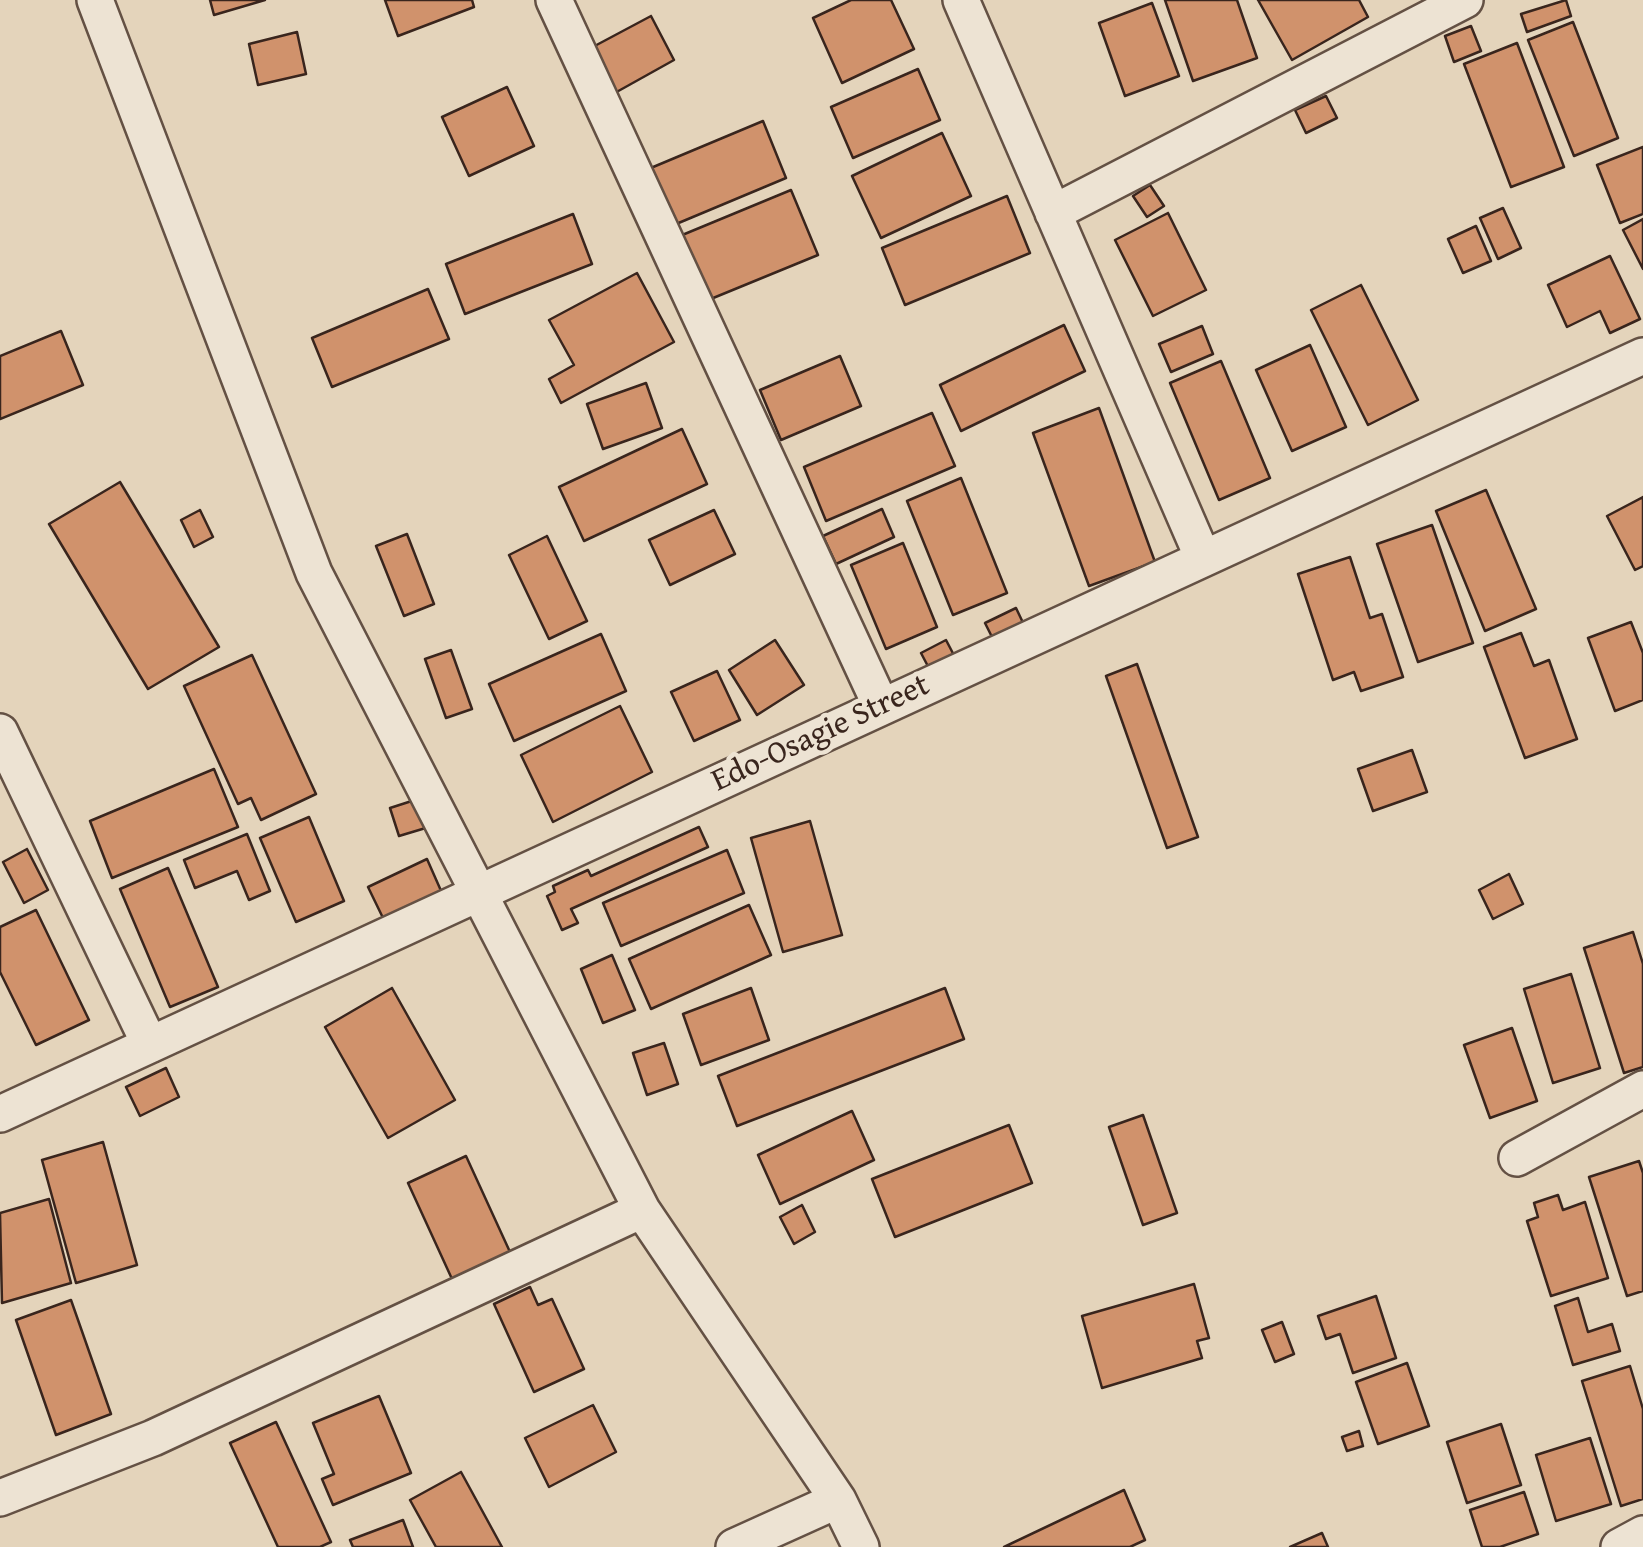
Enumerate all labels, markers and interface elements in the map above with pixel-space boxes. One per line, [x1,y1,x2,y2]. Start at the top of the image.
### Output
street label: Edo-Osagie Street [706,667,936,801]

